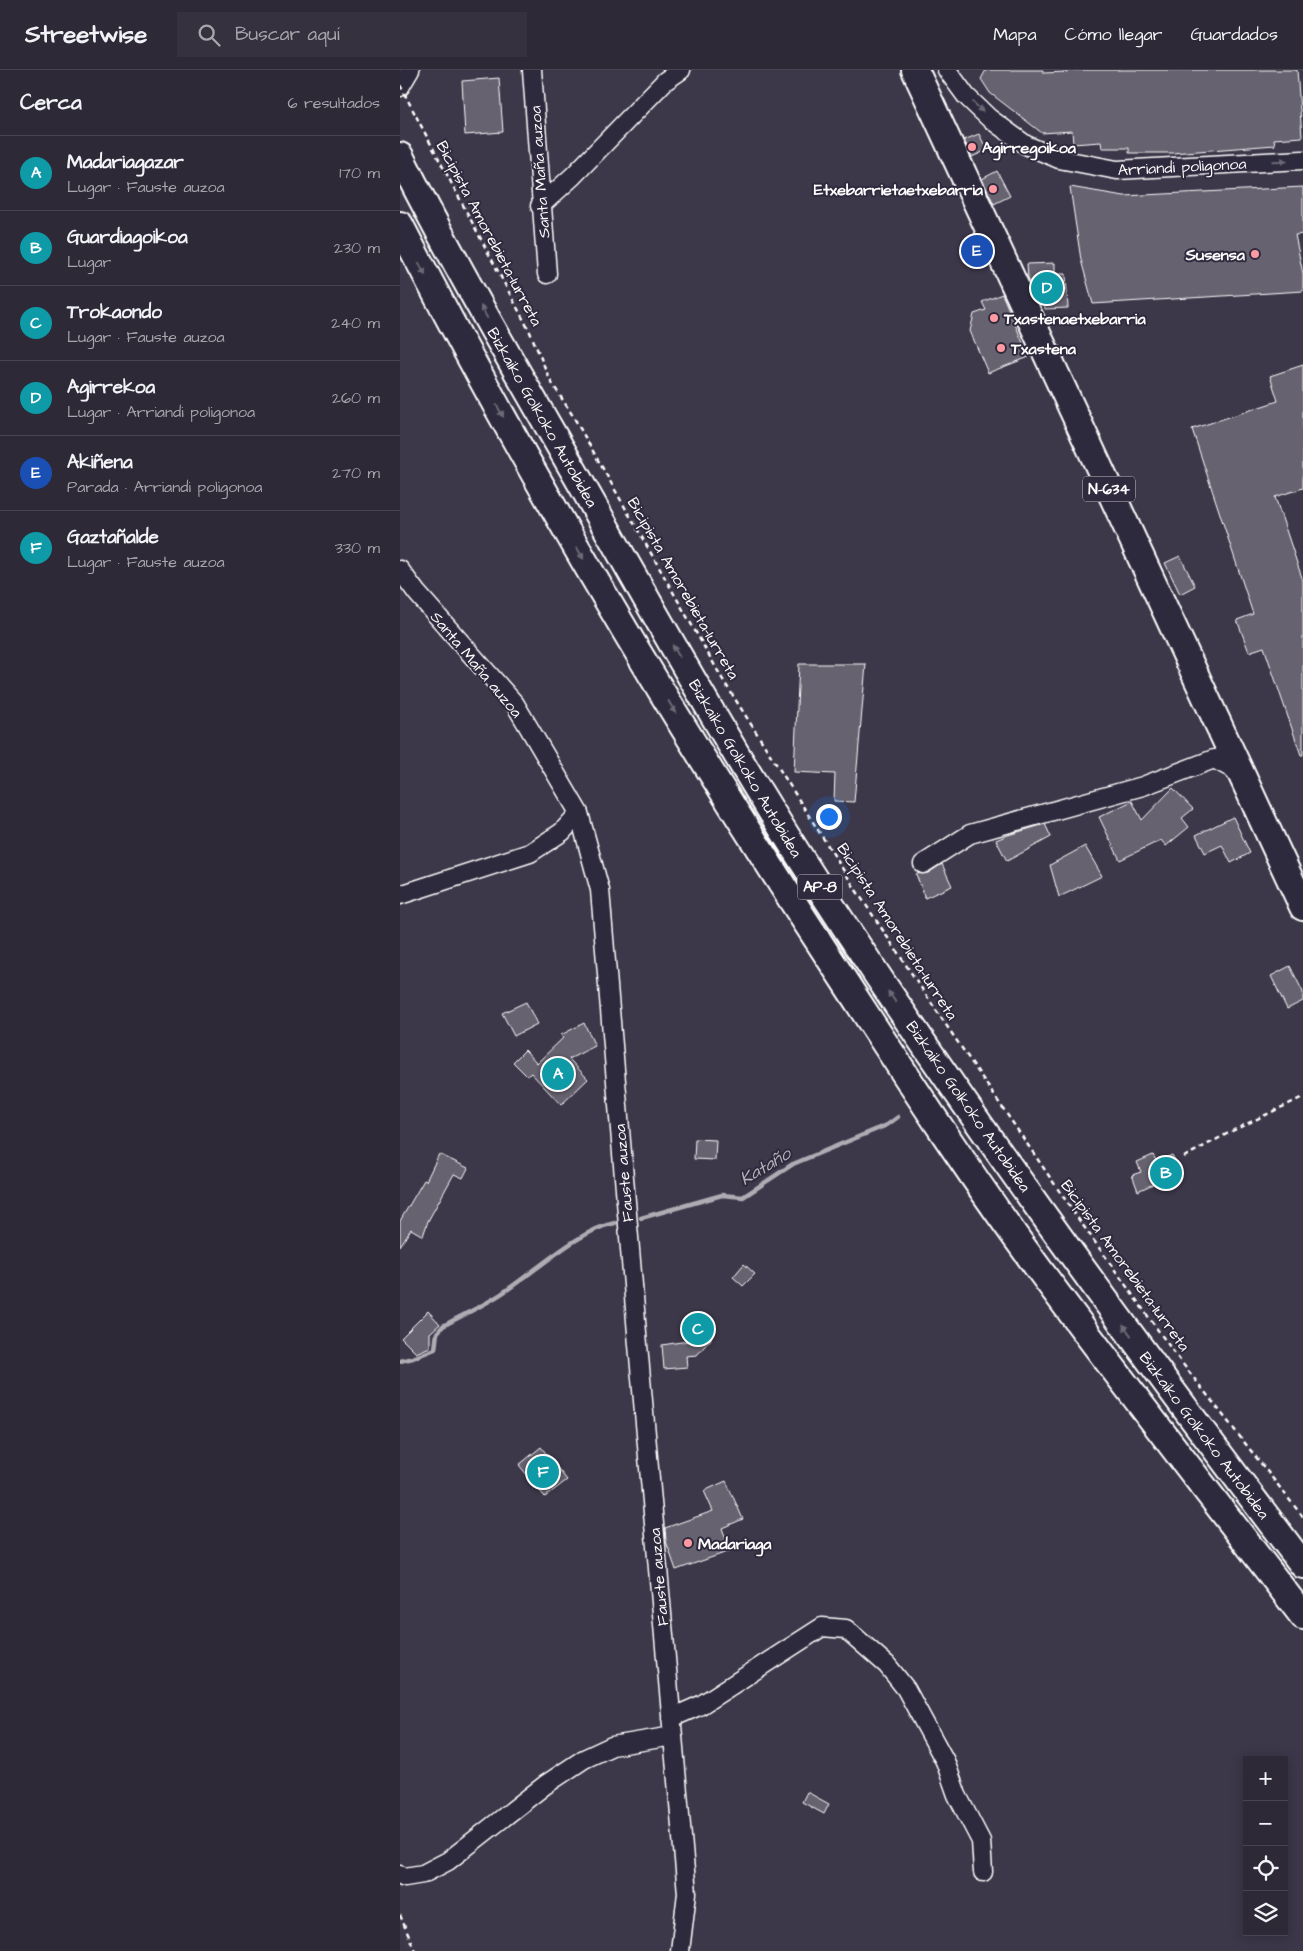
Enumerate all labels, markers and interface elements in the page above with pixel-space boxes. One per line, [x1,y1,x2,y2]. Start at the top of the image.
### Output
search box [177,12,527,57]
text: Streetwise [25,18,147,52]
icon: search [195,21,223,49]
text: Buscar aquí [235,21,340,48]
text: Mapa [993,22,1037,47]
text: Cómo llegar [1065,22,1163,47]
text: Guardados [1191,22,1278,47]
text: Cerca [20,88,82,117]
text: 6 resultados [288,92,380,114]
one-way arrow [971,101,983,113]
street label: Santa Maña auzoa [524,105,556,239]
street label: Bicipista Amorebieta-Iurreta [431,137,547,330]
place label: Agirregoikoa [982,137,1077,161]
marker: Agirregoikoa [966,141,978,153]
text: Madariagazar [67,149,184,176]
street label: Arriandi poligonoa [1117,153,1247,182]
one-way arrow [1273,157,1289,165]
text: A [31,162,41,184]
text: 170 m [339,162,380,184]
text: Lugar · Fauste auzoa [67,176,225,198]
place label: Etxebarrietaetxebarria [814,179,984,201]
marker: Etxebarrietaetxebarria [987,183,999,195]
text: Guardiagoikoa [67,224,188,251]
pin: E [961,232,993,270]
text: B [30,237,42,259]
text: 230 m [334,237,380,259]
place label: Susensa [1185,244,1246,266]
marker: Susensa [1249,248,1261,260]
text: Lugar [67,251,111,273]
one-way arrow [418,261,426,276]
pin: D [1031,269,1063,307]
text: Trokaondo [67,299,162,326]
one-way arrow [479,305,488,319]
place label: Txastenaetxebarria [1003,308,1146,330]
text: C [30,312,42,334]
text: 240 m [331,312,380,334]
marker: Txastenaetxebarria [988,312,1000,324]
street label: Bizkaiko Golkoko Autobidea [482,324,603,511]
text: Lugar · Fauste auzoa [67,326,225,348]
place label: Txastena [1010,338,1077,360]
marker: Txastena [995,342,1007,354]
text: Agirrekoa [67,374,155,401]
text: D [31,387,41,409]
text: 260 m [332,387,380,409]
text: Lugar · Arriandi poligonoa [67,401,255,423]
one-way arrow [496,404,504,419]
text: Akiñena [67,449,133,476]
text: E [31,462,41,484]
text: 270 m [332,462,380,484]
text: Parada · Arriandi poligonoa [67,476,262,498]
road number: N-634 [1083,476,1135,502]
street label: Bicipista Amorebieta-Iurreta [622,493,744,684]
text: Gaztañalde [67,524,159,551]
text: F [30,537,42,559]
text: 330 m [335,537,380,559]
one-way arrow [575,546,584,559]
text: Lugar · Fauste auzoa [67,551,225,573]
street label: Santa Maña auzoa [425,607,527,723]
one-way arrow [672,644,680,659]
street label: Bizkaiko Golkoko Autobidea [683,675,807,862]
one-way arrow [668,701,677,714]
your location [816,804,842,830]
street label: Bicipista Amorebieta-Iurreta [832,839,963,1024]
road number: AP-8 [798,874,842,900]
one-way arrow [887,990,897,1004]
street label: Bizkaiko Golkoko Autobidea [901,1017,1036,1197]
pin: A [542,1055,574,1093]
street label: Fauste auzoa [609,1123,639,1223]
water label: Kataño [735,1140,797,1191]
pin: B [1150,1154,1182,1192]
street label: Bicipista Amorebieta-Iurreta [1055,1175,1195,1356]
pin: C [682,1310,714,1348]
one-way arrow [1122,1323,1132,1337]
street label: Bizkaiko Golkoko Autobidea [1134,1347,1274,1524]
pin: F [527,1453,559,1491]
street label: Fauste auzoa [644,1527,674,1627]
place label: Madariaga [698,1533,772,1557]
marker: Madariaga [682,1537,694,1549]
map controls [1243,1756,1288,1936]
button: + [1243,1756,1288,1801]
button: − [1243,1801,1288,1846]
button: locate [1243,1846,1288,1891]
button: layers [1243,1891,1288,1936]

